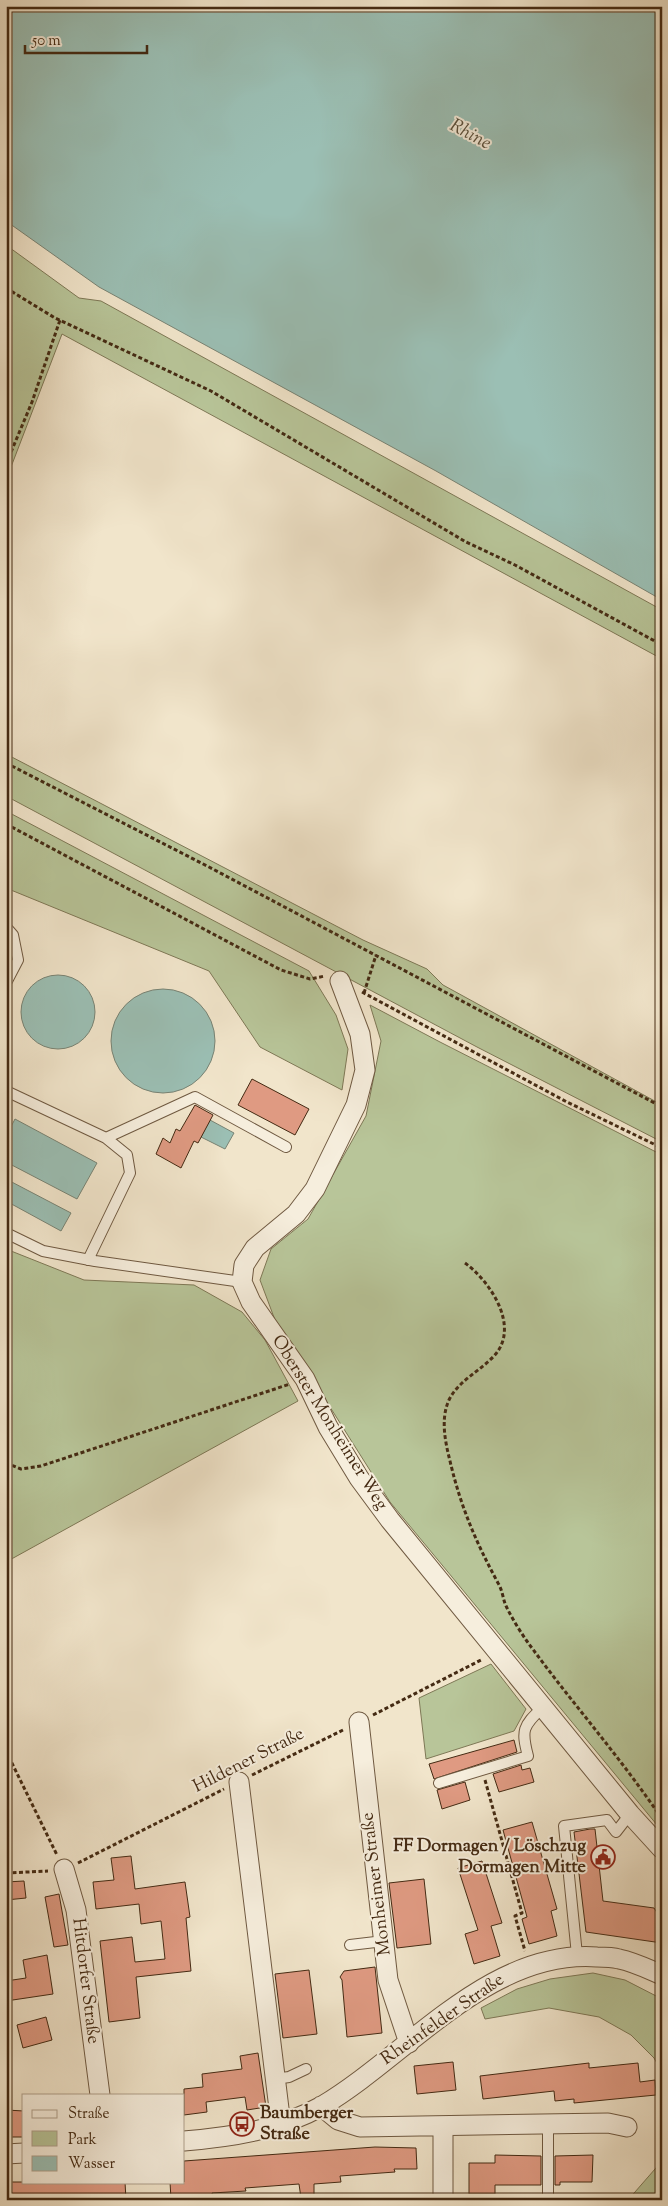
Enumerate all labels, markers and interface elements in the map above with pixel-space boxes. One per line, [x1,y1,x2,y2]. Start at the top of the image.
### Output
scale bar [25,22,148,54]
text: 50 m [31,31,61,52]
water label: Rhine [444,113,496,157]
street label: Oberster Monheimer Weg [264,1330,394,1516]
street label: Hildener Straße [189,1722,309,1800]
street label: Monheimer Straße [355,1811,399,1957]
place label: FF Dormagen / Löschzug Dormagen Mitte [393,1834,587,1881]
public building icon: FF Dormagen / Löschzug Dormagen Mitte [590,1844,616,1870]
street label: Hitdorfer Straße [64,1917,106,2045]
street label: Rheinfelder Straße [376,1968,510,2072]
legend [22,2094,185,2184]
place label: Baumberger Straße [260,2101,354,2148]
text: Straße [68,2104,110,2125]
bus stop icon: Baumberger Straße [229,2111,255,2137]
text: Park [68,2130,97,2151]
text: Wasser [68,2154,115,2175]

